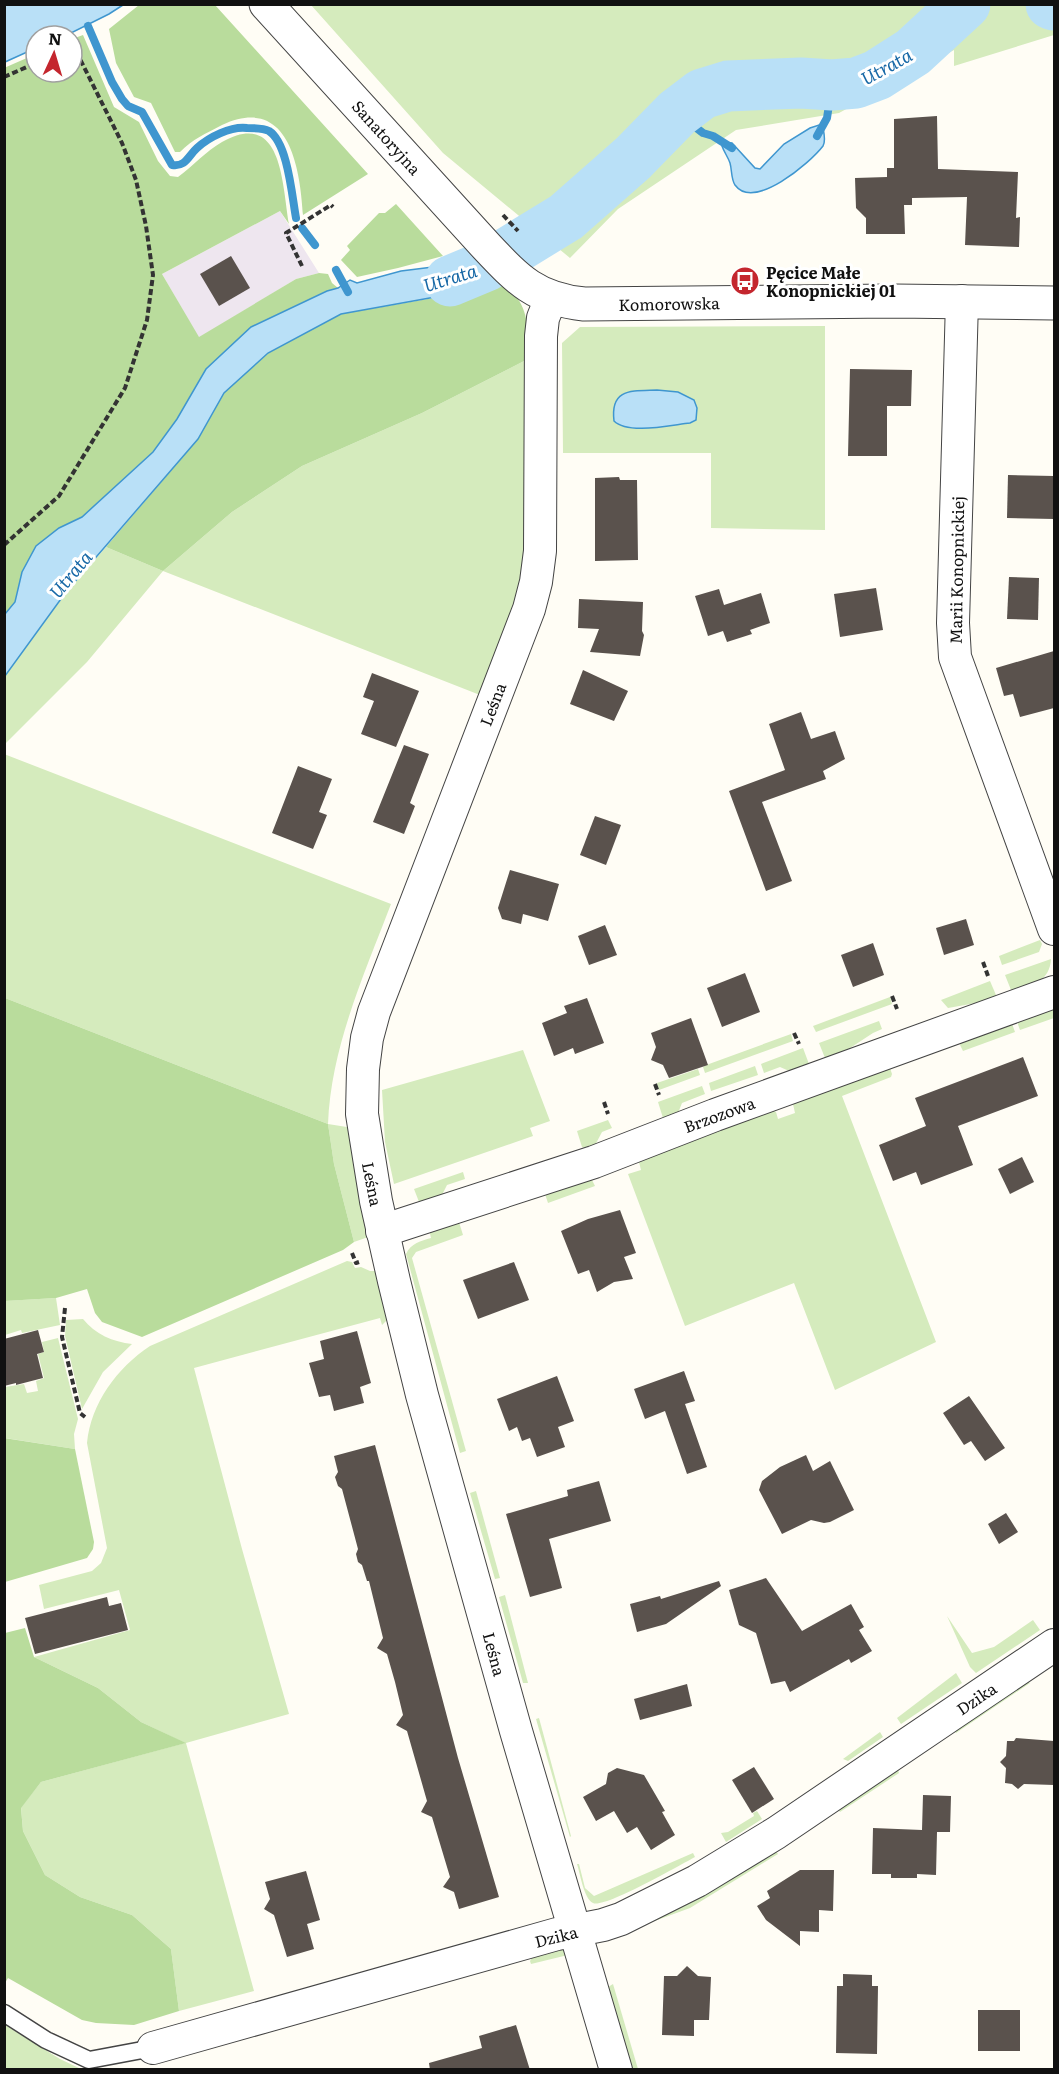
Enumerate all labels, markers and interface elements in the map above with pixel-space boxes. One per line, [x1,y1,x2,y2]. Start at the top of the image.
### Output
north arrow [24,24,84,84]
text: N [48,26,63,50]
water label: Utrata [855,41,917,91]
street label: Sanatoryjna [347,94,427,180]
water label: Utrata [420,256,481,298]
place label: Pęcice Małe Konopnickiej 01 [766,260,896,302]
bus stop icon: Pęcice Małe Konopnickiej 01 [729,265,761,297]
street label: Komorowska [618,290,720,316]
street label: Marii Konopnickiej [943,496,969,644]
water label: Utrata [42,544,98,604]
street label: Leśna [473,678,511,729]
street label: Brzozowa [680,1090,758,1138]
street label: Leśna [357,1160,389,1209]
street label: Leśna [478,1629,512,1679]
street label: Dzika [951,1676,1001,1720]
street label: Dzika [532,1919,580,1953]

